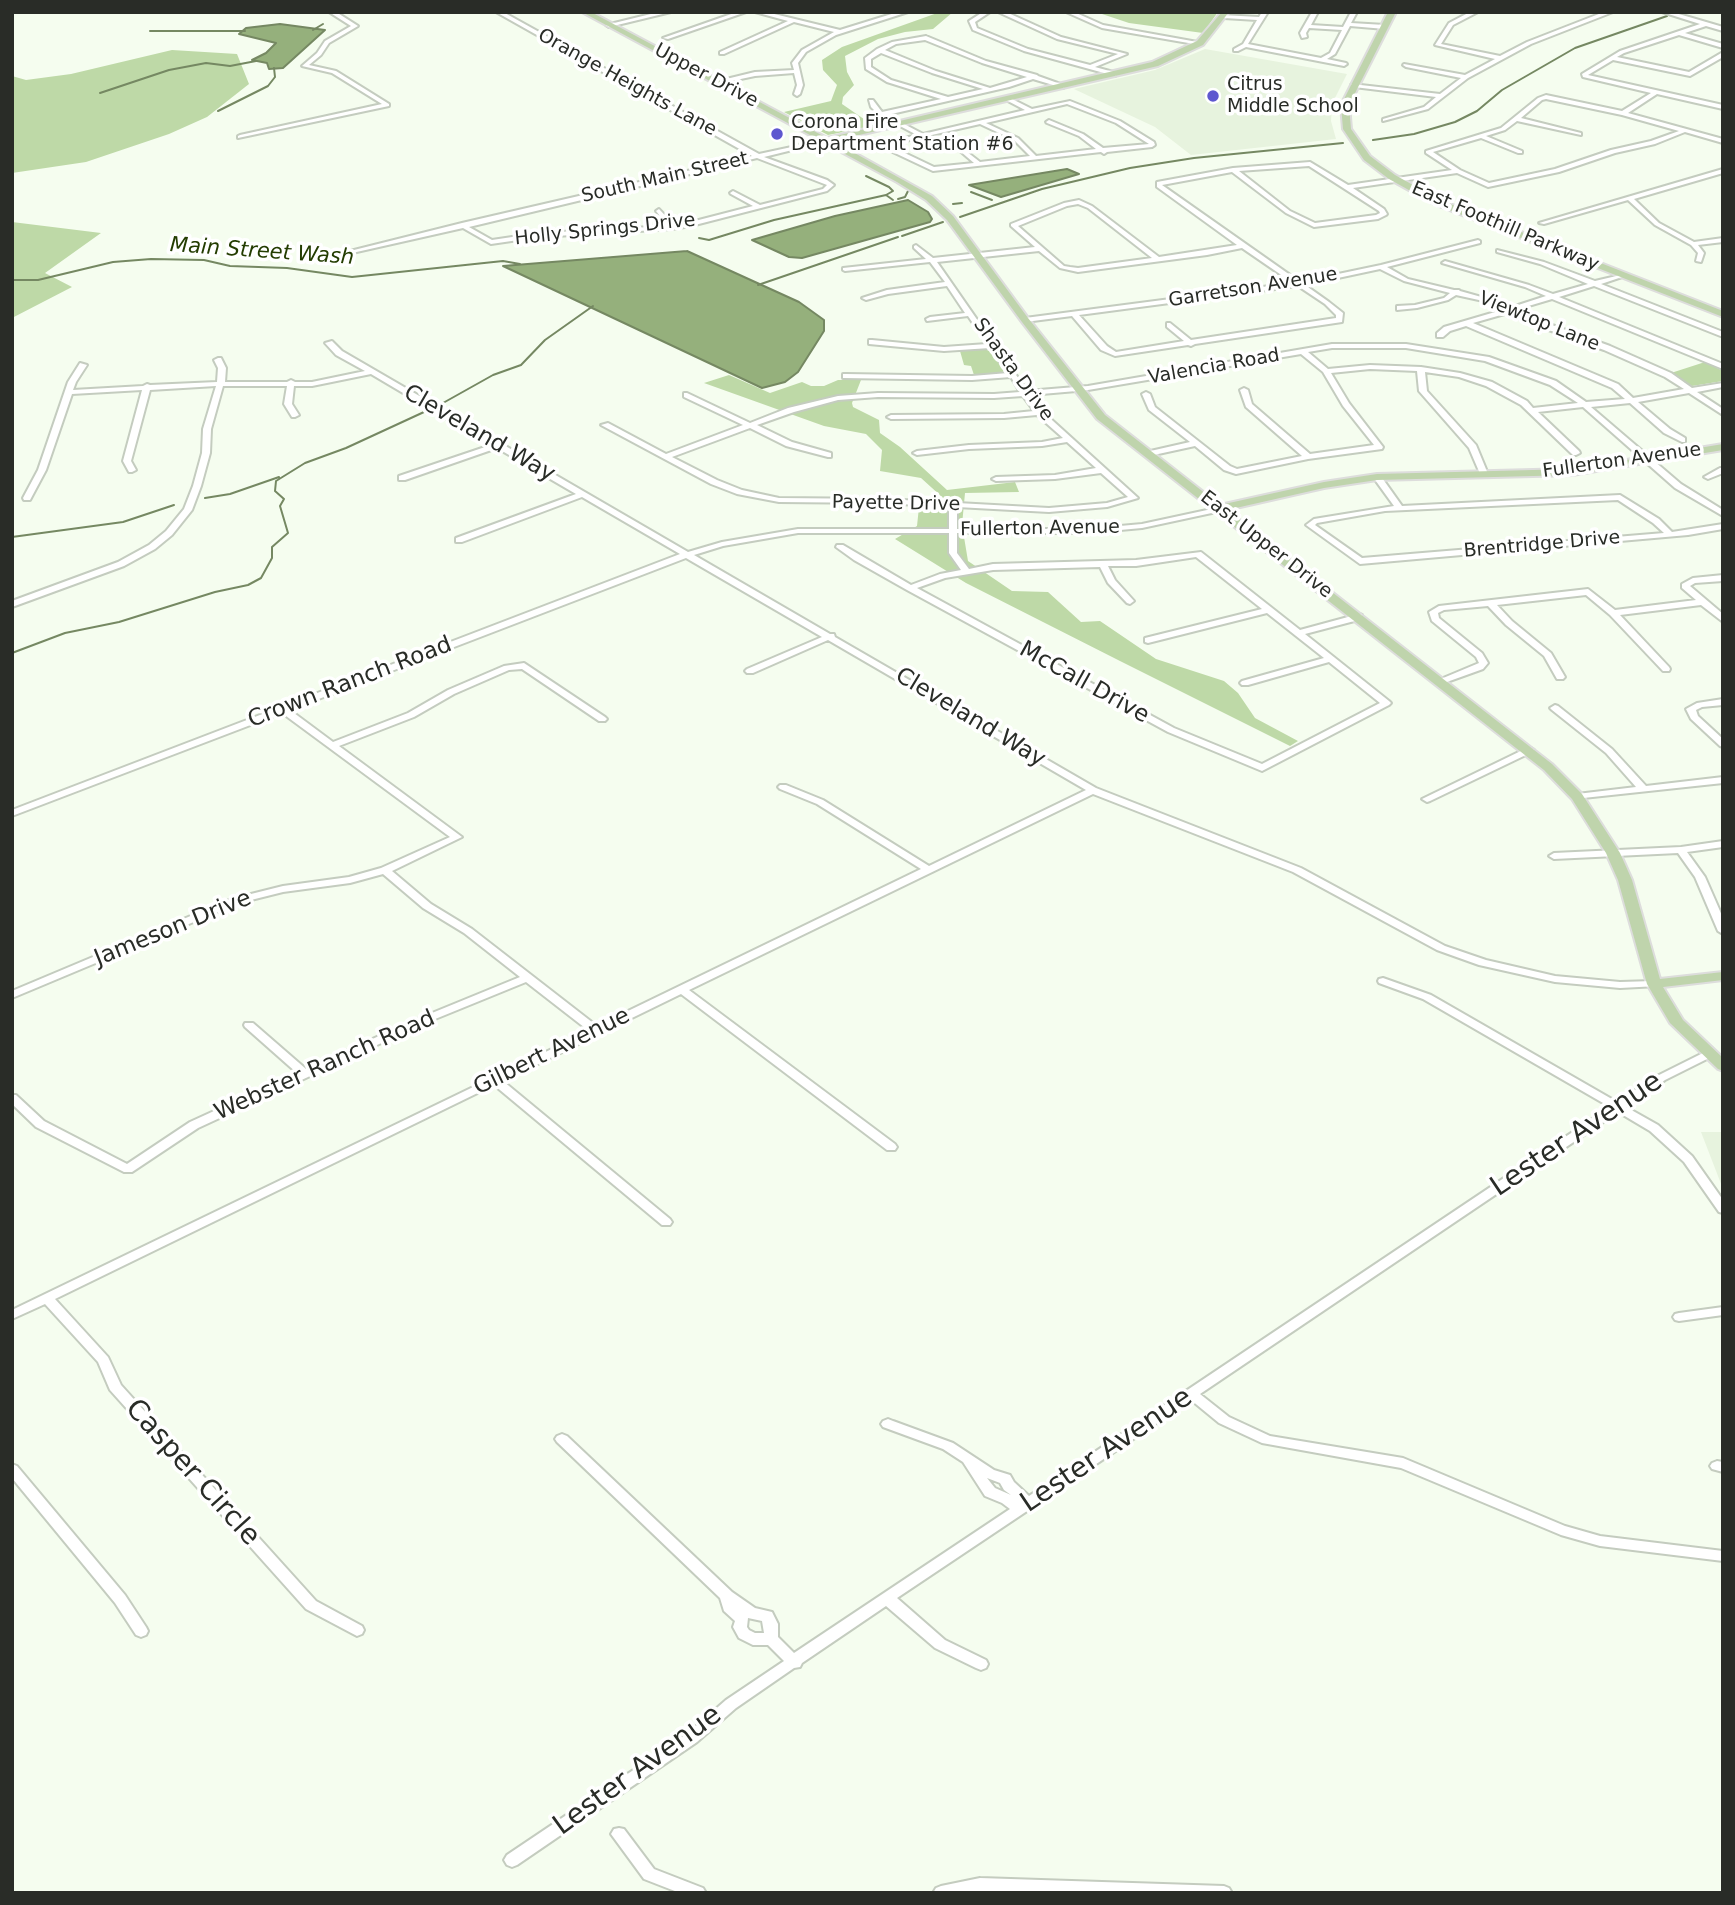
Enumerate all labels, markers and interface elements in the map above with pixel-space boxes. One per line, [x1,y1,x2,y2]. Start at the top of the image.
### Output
street label: Orange Heights Lane [534,24,720,142]
street label: Upper Drive [650,39,762,113]
place label: Citrus Middle School [1227,74,1359,118]
marker: Citrus Middle School [1205,88,1221,104]
place label: Corona Fire Department Station #6 [791,112,1014,156]
marker: Corona Fire Department Station #6 [769,126,785,142]
street label: South Main Street [579,148,751,208]
street label: East Foothill Parkway [1408,177,1602,277]
street label: Holly Springs Drive [513,209,697,251]
water label: Main Street Wash [169,233,355,271]
street label: Garretson Avenue [1167,263,1339,313]
street label: Viewtop Lane [1475,287,1603,357]
street label: Shasta Drive [968,314,1058,426]
street label: Valencia Road [1146,344,1282,390]
street label: Cleveland Way [398,379,560,489]
street label: Fullerton Avenue [1541,439,1703,483]
street label: East Upper Drive [1195,486,1337,604]
street label: Payette Drive [832,491,960,517]
street label: Fullerton Avenue [960,516,1120,542]
street label: Brentridge Drive [1463,527,1621,563]
street label: Crown Ranch Road [244,631,456,735]
street label: McCall Drive [1014,636,1154,730]
street label: Cleveland Way [890,662,1050,774]
street label: Jameson Drive [91,885,255,973]
street label: Gilbert Avenue [469,1002,635,1102]
street label: Webster Ranch Road [210,1005,440,1127]
street label: Lester Avenue [1485,1065,1669,1205]
street label: Lester Avenue [1015,1381,1199,1521]
street label: Casper Circle [118,1393,266,1553]
street label: Lester Avenue [547,1699,729,1843]

